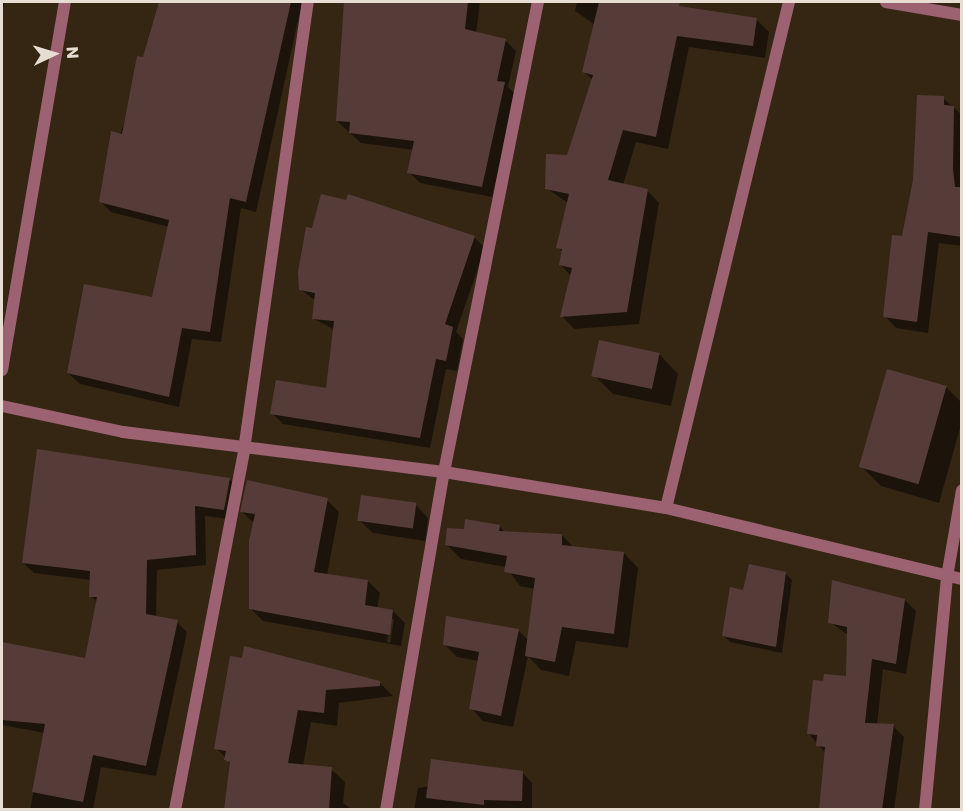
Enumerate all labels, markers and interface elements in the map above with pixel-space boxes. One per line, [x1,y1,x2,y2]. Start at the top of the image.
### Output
north arrow [24,24,84,84]
text: N [61,46,84,60]

